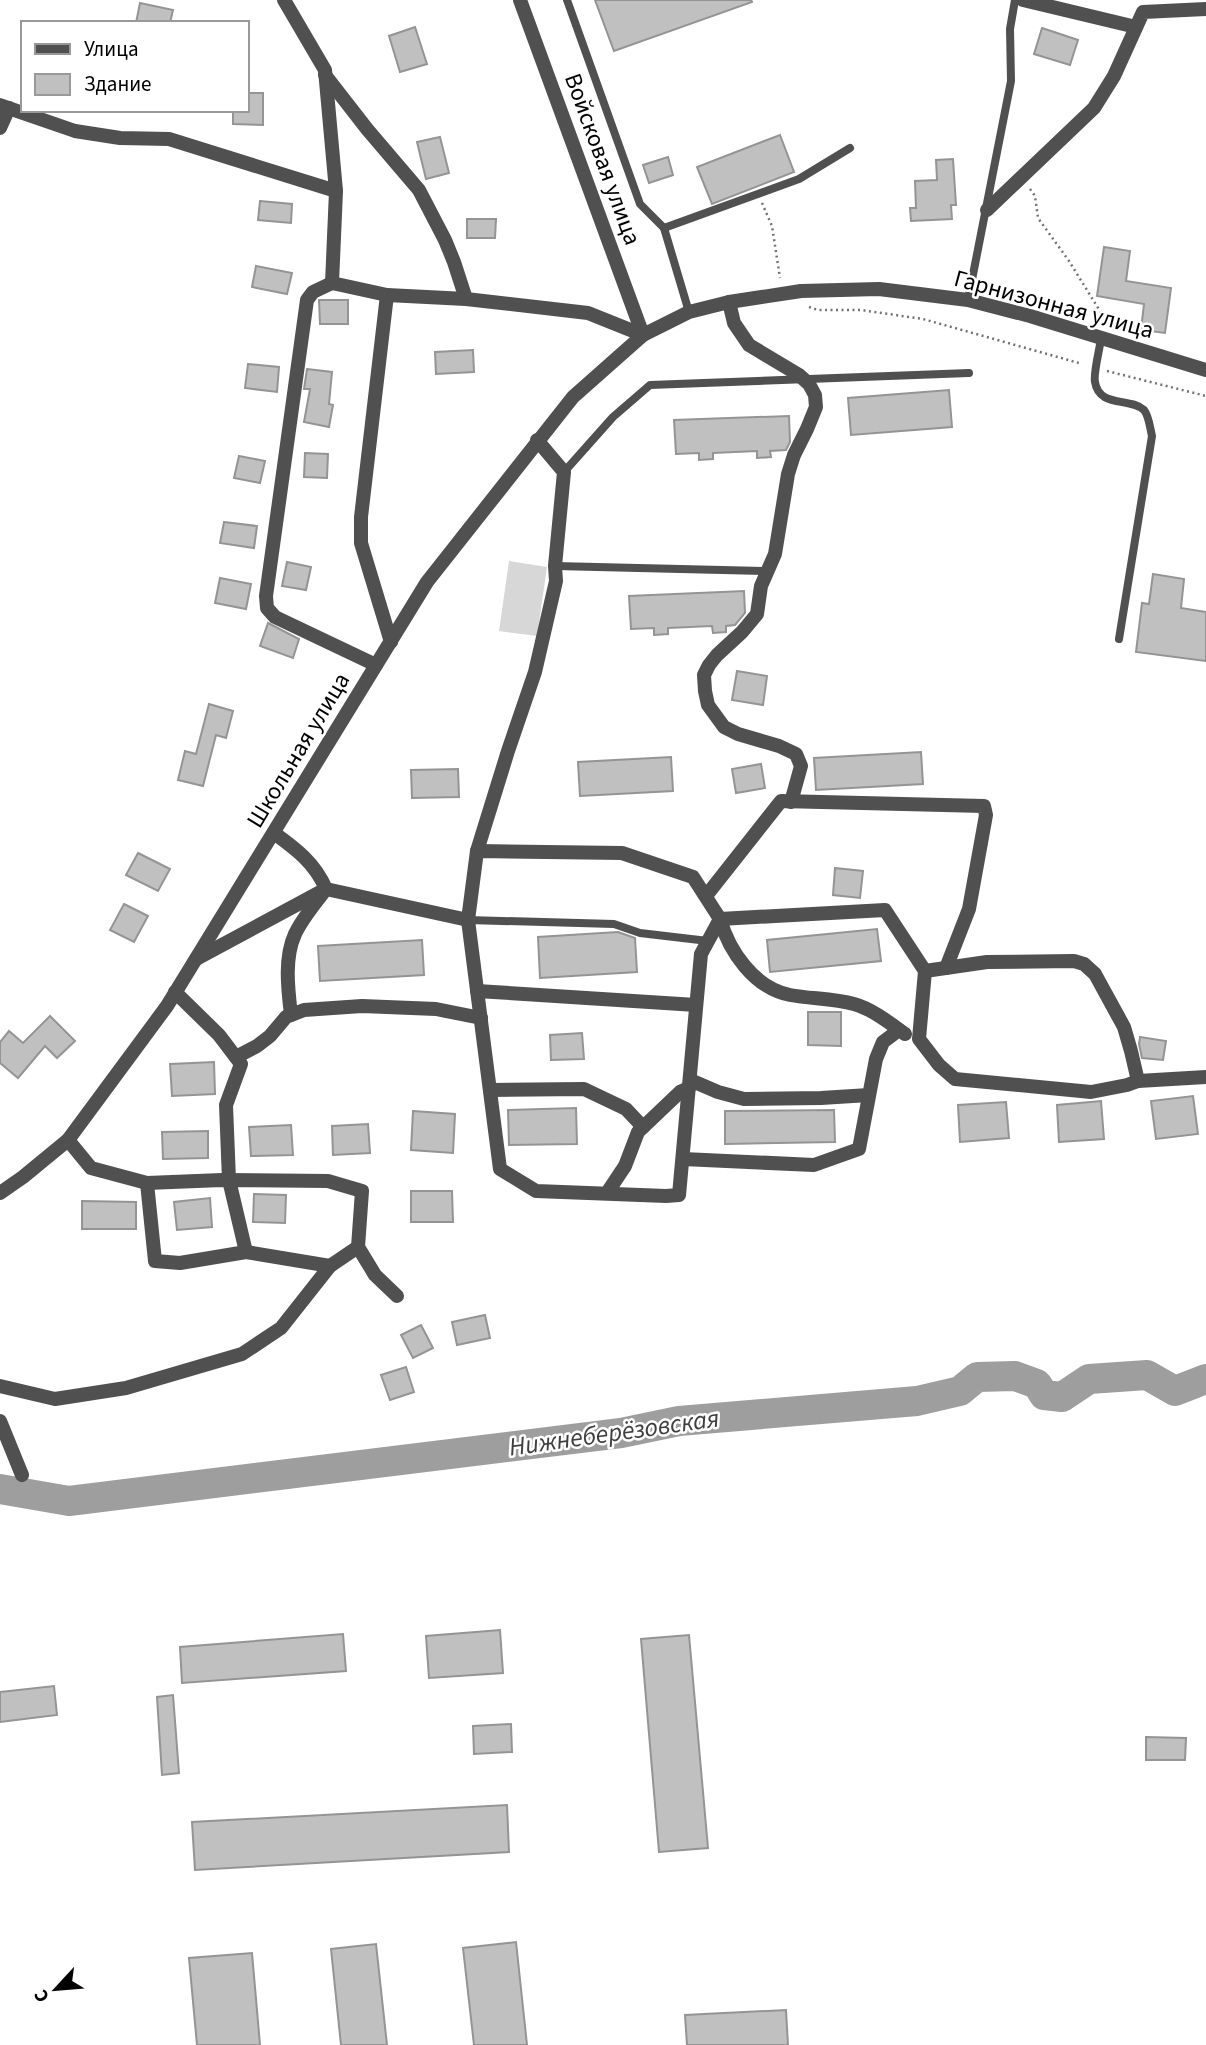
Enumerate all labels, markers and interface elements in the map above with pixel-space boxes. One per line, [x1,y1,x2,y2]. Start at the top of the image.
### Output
legend [21,21,248,112]
text: Улица [84,34,139,64]
street label: Войсковая улица [555,68,650,250]
text: Здание [84,69,152,99]
street label: Гарнизонная улица [950,261,1158,348]
street label: Школьная улица [238,666,359,835]
water label: Нижнеберёзовская [506,1399,722,1466]
north arrow [21,1954,91,2024]
text: С [28,1985,57,2007]

